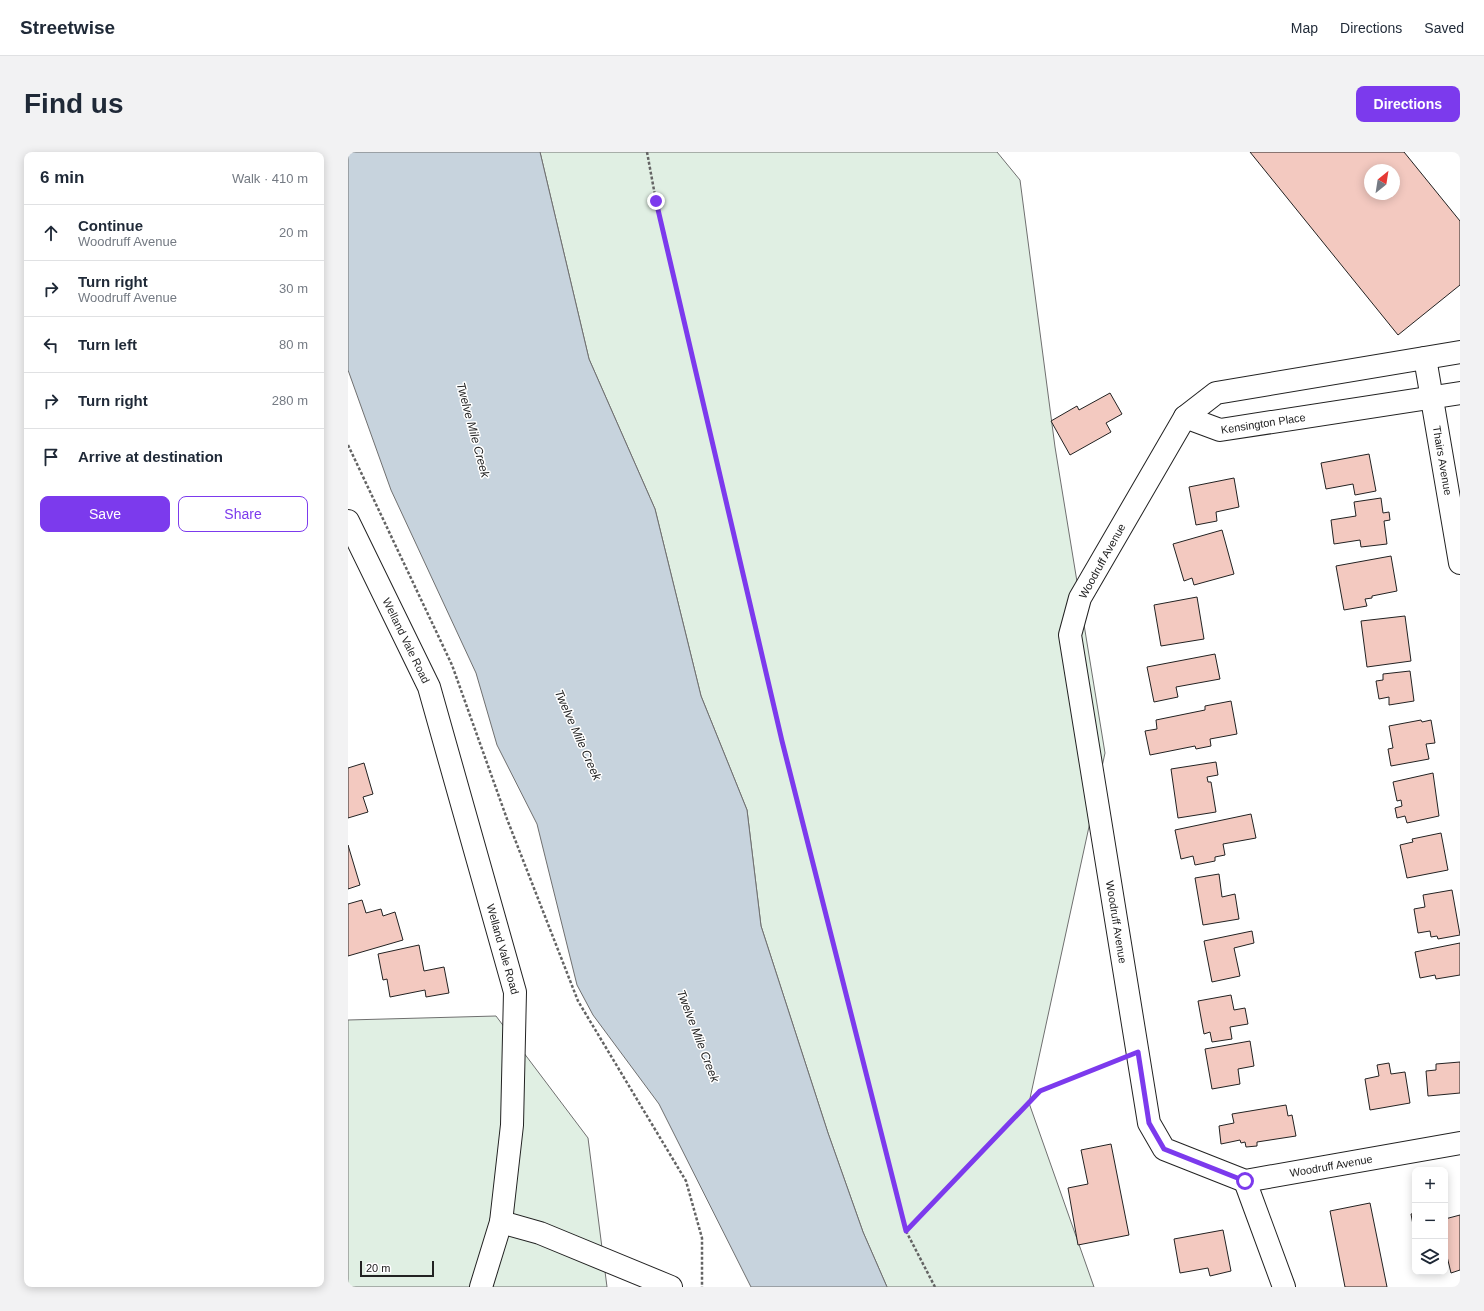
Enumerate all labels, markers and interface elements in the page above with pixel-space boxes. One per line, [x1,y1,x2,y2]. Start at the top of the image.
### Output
text: Streetwise [20,17,115,38]
text: Map [1291,20,1318,36]
text: Directions [1340,20,1402,36]
text: Saved [1424,20,1464,36]
button: Directions [1356,86,1460,122]
text: Find us [24,88,124,119]
north arrow [1364,164,1400,200]
text: 6 min [40,168,84,187]
text: Walk · 410 m [232,171,308,186]
route end [647,192,665,210]
text: Continue [78,217,143,234]
icon: ahead [40,222,62,244]
text: 20 m [279,225,308,240]
text: Woodruff Avenue [78,234,177,249]
text: Turn right [78,273,148,290]
icon: right [40,278,62,300]
text: 30 m [279,281,308,296]
text: Woodruff Avenue [78,290,177,305]
icon: left [40,334,62,356]
text: Turn left [78,336,137,353]
text: 80 m [279,337,308,352]
water label: Twelve Mile Creek [454,381,493,480]
icon: right [40,390,62,412]
text: Turn right [78,392,148,409]
text: 280 m [272,393,308,408]
street label: Kensington Place [1220,411,1306,436]
street label: Thairs Avenue [1431,425,1454,496]
icon: arrive [40,446,62,468]
text: Arrive at destination [78,448,223,465]
button: Save [40,496,170,532]
button: Share [178,496,308,532]
street label: Woodruff Avenue [1076,521,1128,601]
street label: Welland Vale Road [380,596,432,685]
water label: Twelve Mile Creek [552,687,605,783]
street label: Woodruff Avenue [1104,880,1129,964]
street label: Welland Vale Road [484,903,521,996]
water label: Twelve Mile Creek [674,988,722,1085]
street label: Woodruff Avenue [1289,1153,1373,1179]
map controls [1412,1167,1448,1275]
button: + [1412,1167,1448,1203]
route start [1236,1172,1254,1190]
button: − [1412,1203,1448,1239]
button: layers [1412,1239,1448,1275]
scale bar [360,1259,434,1278]
text: 20 m [366,1262,390,1274]

